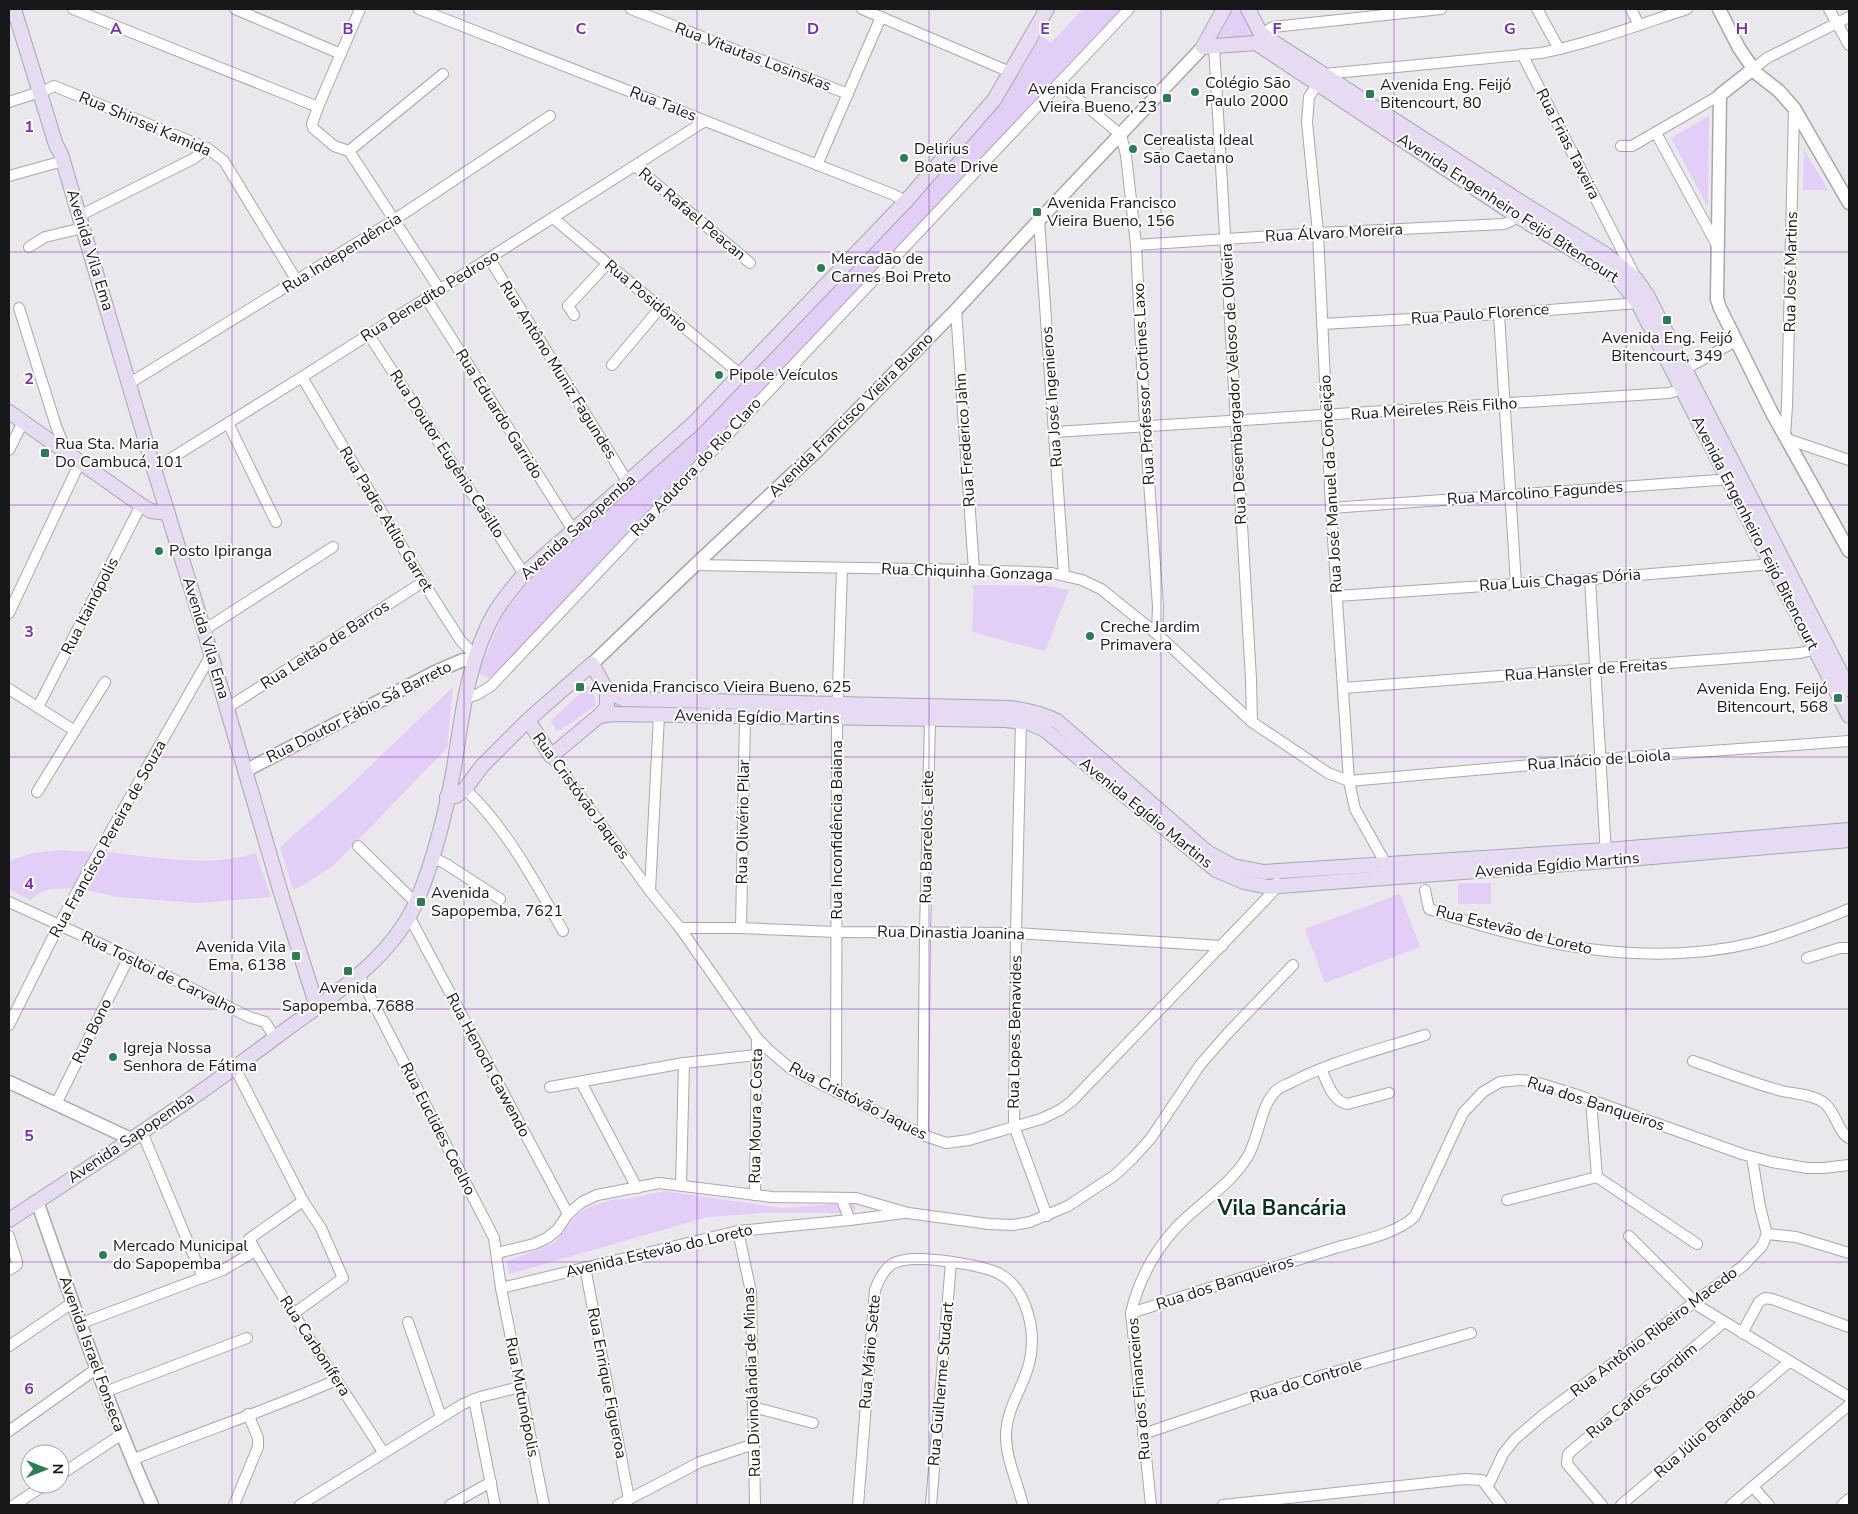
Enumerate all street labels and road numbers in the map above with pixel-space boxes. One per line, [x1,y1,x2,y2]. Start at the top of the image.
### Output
street label: Rua Vitautas Losinskas [672,17,834,97]
street label: Rua Tales [626,81,700,127]
street label: Rua Frias Taveira [1531,85,1605,203]
street label: Rua Shinsei Kamida [75,86,215,162]
street label: Avenida Engenheiro Feijó Bitencourt [1393,128,1623,288]
street label: Rua Rafael Peacan [634,162,750,266]
street label: Avenida Vila Ema [61,186,119,314]
street label: Rua Independência [278,207,406,299]
street label: Rua José Martins [1779,211,1803,333]
street label: Rua Álvaro Moreira [1264,218,1404,248]
street label: Rua Desembargador Veloso de Oliveira [1216,243,1252,525]
street label: Rua Benedito Pedroso [357,244,504,348]
street label: Rua Posidônio [600,255,692,337]
street label: Rua Antôno Muniz Fagundes [494,277,622,463]
street label: Rua Professor Cortines Laxo [1128,282,1160,486]
street label: Rua Paulo Florence [1410,298,1550,330]
street label: Rua José Ingenieros [1036,326,1068,468]
street label: Avenida Francisco Vieira Bueno [764,328,938,502]
street label: Rua Eduardo Garrido [450,345,548,483]
street label: Rua Doutor Eugênio Casillo [384,365,510,543]
street label: Rua Frederico Jahn [949,372,981,508]
street label: Rua José Manuel da Conceição [1314,374,1348,594]
street label: Rua Adutora do Rio Claro [626,392,767,541]
street label: Rua Meireles Reis Filho [1350,392,1518,426]
street label: Avenida Engenheiro Feijó Bitencourt [1686,412,1824,654]
street label: Rua Padre Atílio Garret [334,442,438,596]
street label: Avenida Sapopemba [515,469,641,585]
street label: Rua Marcolino Fagundes [1446,476,1624,510]
street label: Rua Itainópolis [56,554,124,658]
street label: Rua Chiquinha Gonzaga [881,558,1053,586]
street label: Rua Luis Chagas Dória [1478,563,1642,597]
street label: Avenida Vila Ema [177,574,235,702]
street label: Rua Leitão de Barros [256,595,394,695]
street label: Rua Hansler de Freitas [1504,653,1668,687]
street label: Rua Doutor Fábio Sá Barreto [263,656,456,768]
street label: Avenida Egídio Martins [674,705,840,729]
street label: Rua Cristóvão Jaques [527,728,635,864]
street label: Rua Francisco Pereira de Souza [44,736,172,942]
street label: Rua Inconfidência Baiana [826,740,848,920]
street label: Rua Inácio de Loiola [1527,744,1671,776]
street label: Avenida Egídio Martins [1075,752,1217,874]
street label: Rua Olivério Pilar [731,759,755,885]
street label: Rua Barcelos Leite [915,770,939,904]
street label: Avenida Egídio Martins [1474,847,1640,883]
street label: Rua Estevão de Loreto [1433,900,1595,960]
street label: Rua Dinastia Joanina [877,921,1025,945]
street label: Rua Tosltoi de Carvalho [78,926,241,1020]
street label: Rua Lopes Benavides [1003,955,1027,1109]
street label: Rua Henoch Gawendo [441,989,535,1141]
street label: Rua Bono [67,995,117,1067]
street label: Rua Moura e Costa [744,1048,768,1184]
street label: Rua Cristóvão Jaques [785,1057,931,1145]
street label: Rua Euclides Coelho [395,1059,481,1199]
street label: Rua dos Banqueiros [1524,1071,1668,1137]
street label: Avenida Sapopemba [63,1087,199,1189]
street label: Avenida Estevão do Loreto [563,1219,755,1283]
street label: Rua dos Banqueiros [1153,1250,1297,1316]
street label: Rua Antônio Ribeiro Macedo [1566,1262,1742,1402]
street label: Avenida Israel Fonseca [54,1273,130,1435]
street label: Rua Divinolândia de Minas [738,1287,766,1477]
street label: Rua Carbonífera [274,1291,356,1401]
street label: Rua Mário Sette [854,1294,886,1410]
street label: Rua Guilherme Studart [923,1301,959,1467]
street label: Rua Enrique Figueroa [582,1306,632,1460]
street label: Rua dos Financeiros [1122,1317,1156,1461]
street label: Rua Mutunópolis [500,1335,544,1459]
street label: Rua Carlos Gondim [1582,1338,1702,1444]
street label: Rua do Controle [1247,1354,1365,1408]
street label: Rua Júlio Brandão [1649,1382,1761,1483]

